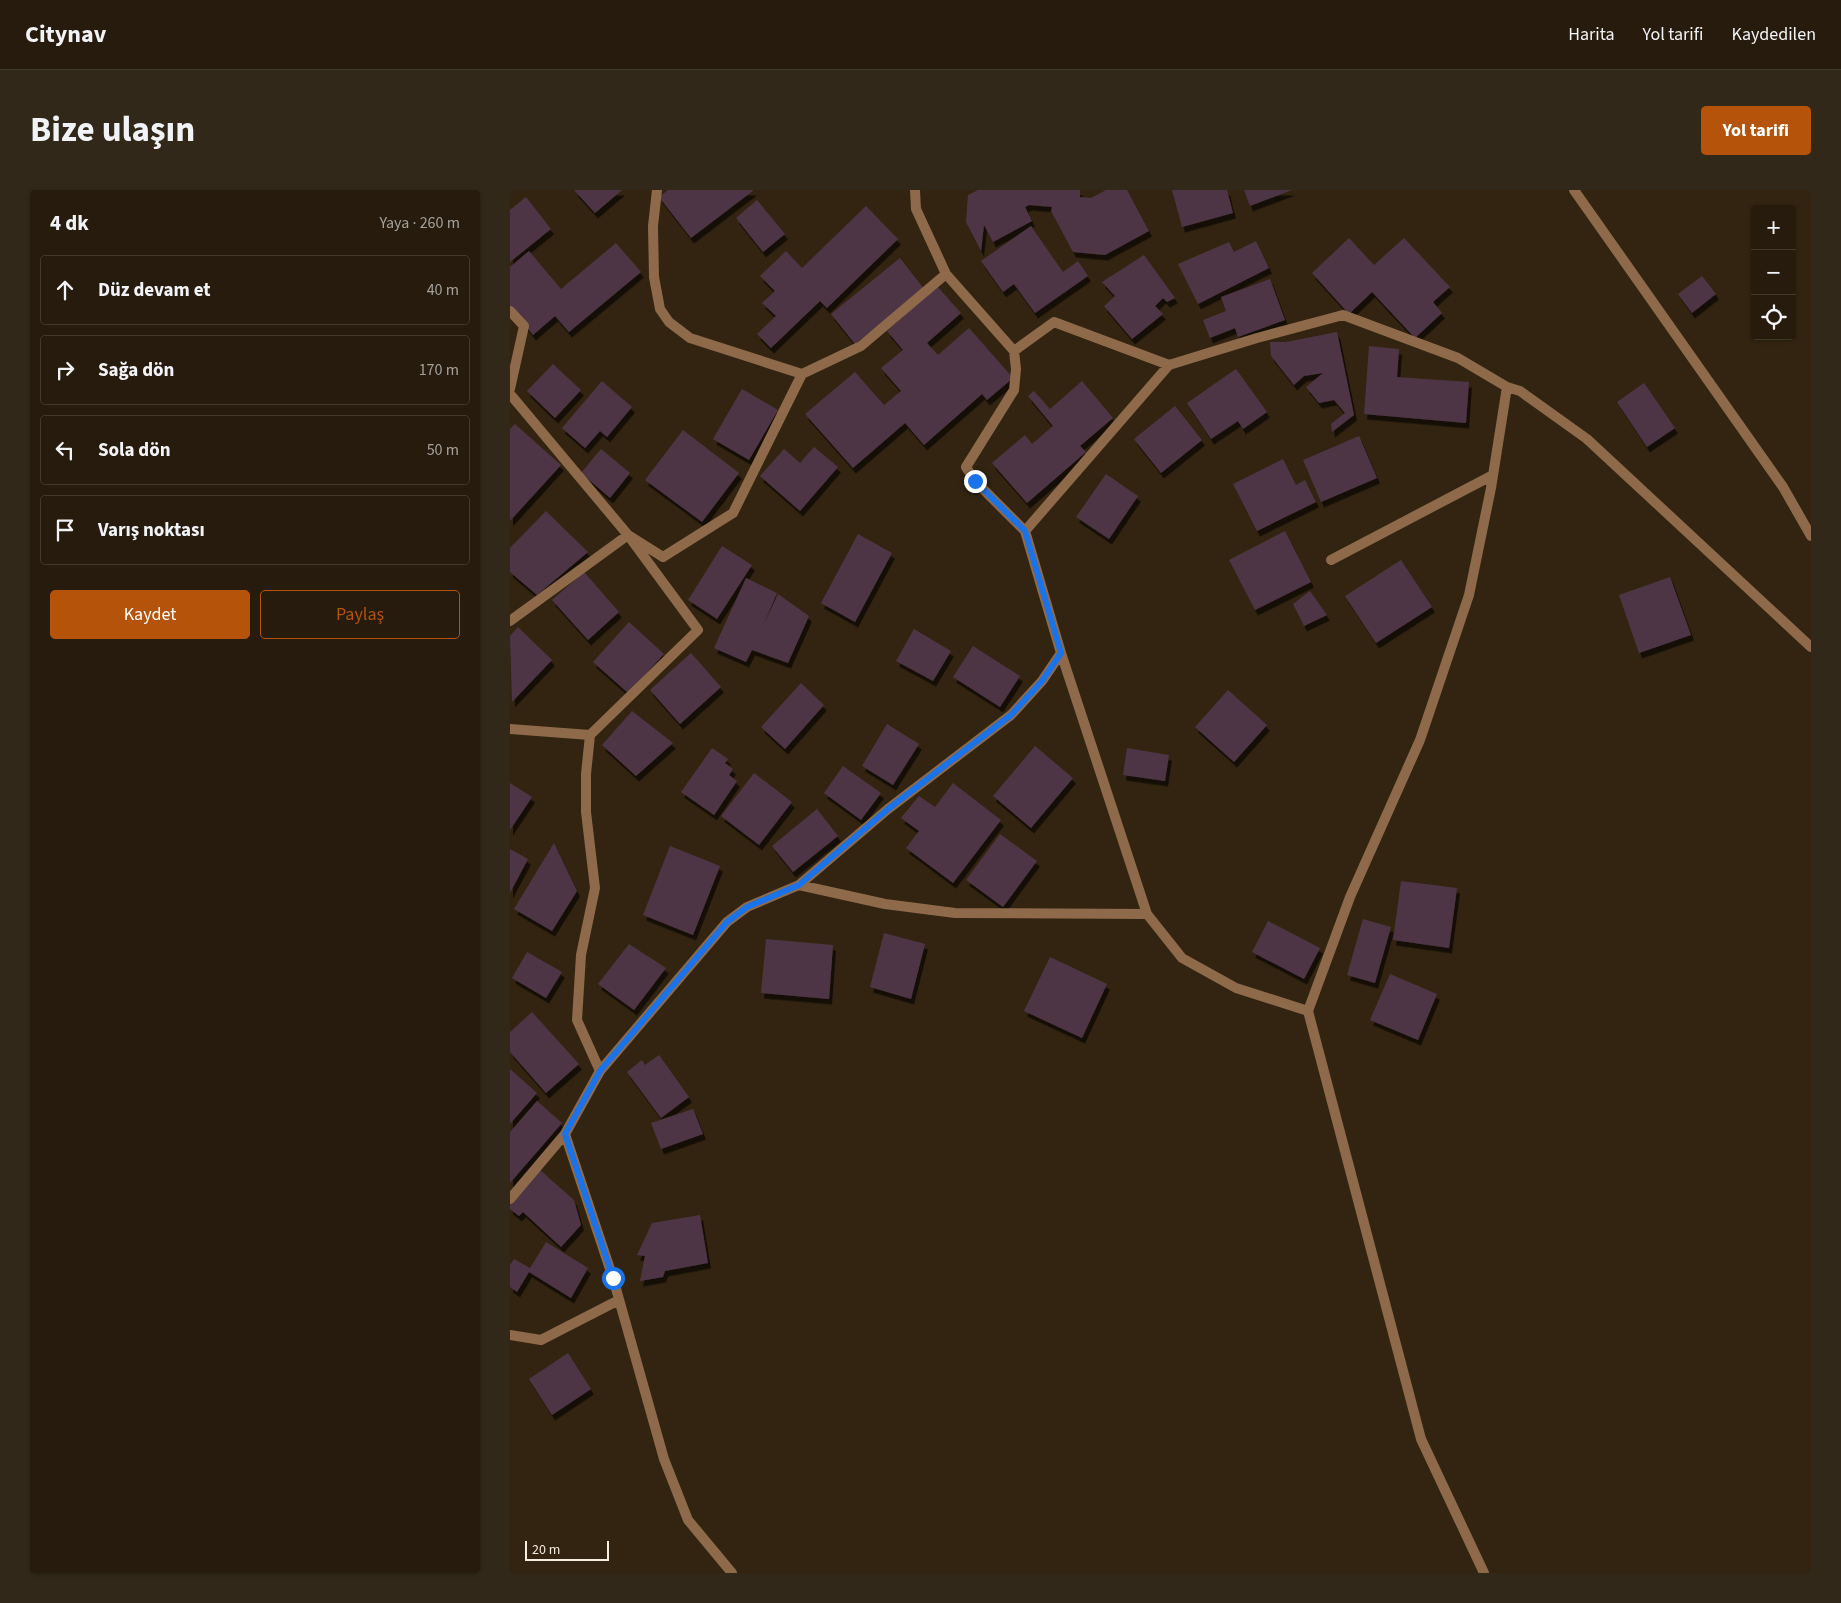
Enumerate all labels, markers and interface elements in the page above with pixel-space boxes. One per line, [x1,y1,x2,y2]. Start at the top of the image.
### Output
text: Citynav [25,17,106,52]
text: Harita [1568,22,1615,47]
text: Yol tarifi [1643,22,1703,47]
text: Kaydedilen [1731,22,1816,47]
text: Bize ulaşın [30,105,195,155]
button: Yol tarifi [1701,106,1811,155]
map controls [1751,205,1796,340]
button: + [1751,205,1796,250]
text: 4 dk [50,208,89,238]
text: Yaya · 260 m [379,212,460,234]
button: − [1751,250,1796,295]
icon: ahead [51,276,79,304]
text: Düz devam et [98,277,211,304]
text: 40 m [427,279,459,301]
button: locate [1751,295,1796,340]
icon: right [51,356,79,384]
text: Sağa dön [98,357,174,384]
text: 170 m [419,359,459,381]
icon: left [51,436,79,464]
text: Sola dön [98,437,171,464]
text: 50 m [427,439,459,461]
route end [964,470,987,493]
icon: arrive [51,516,79,544]
text: Varış noktası [98,517,205,544]
button: Kaydet [50,590,250,639]
button: Paylaş [260,590,460,639]
route start [602,1267,625,1290]
scale bar [525,1538,609,1561]
text: 20 m [532,1540,560,1560]

